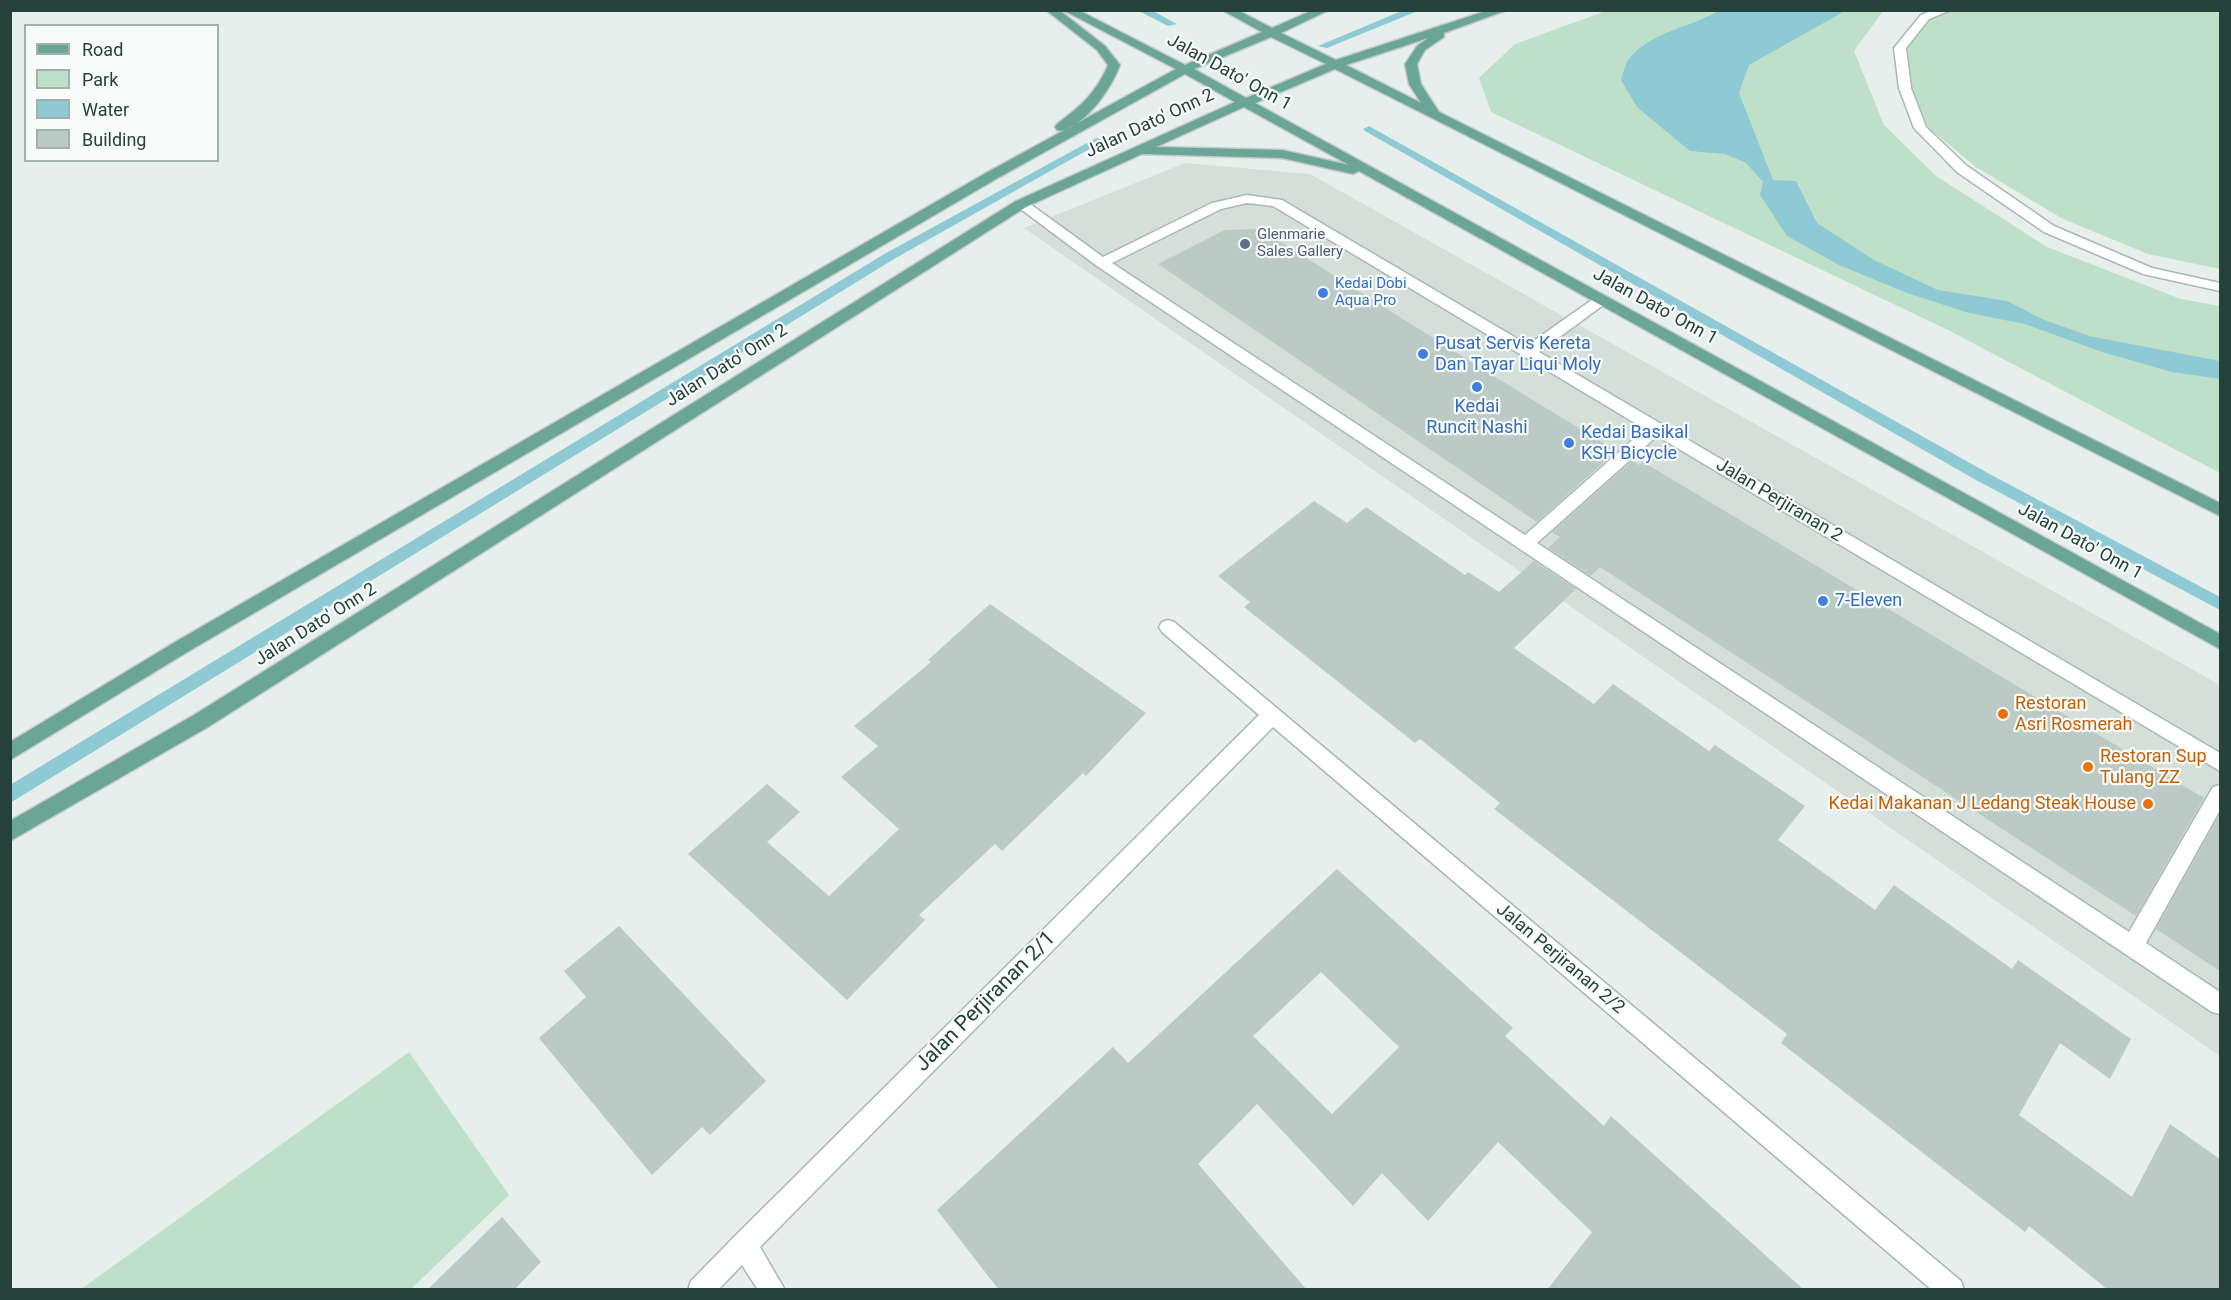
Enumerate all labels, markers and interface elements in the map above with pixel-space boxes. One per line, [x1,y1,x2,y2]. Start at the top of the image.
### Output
legend [24,24,219,162]
street label: Jalan Dato' Onn 1 [1163,30,1295,116]
text: Road [82,39,123,60]
text: Park [82,69,118,90]
street label: Jalan Dato' Onn 2 [1082,85,1218,163]
text: Water [82,99,129,120]
text: Building [82,129,146,150]
place label: Glenmarie Sales Gallery [1257,226,1343,261]
marker: Glenmarie Sales Gallery [1238,237,1252,251]
street label: Jalan Dato' Onn 1 [1589,264,1721,350]
place label: Kedai Dobi Aqua Pro [1335,275,1407,310]
marker: Kedai Dobi Aqua Pro [1316,286,1330,300]
street label: Jalan Dato' Onn 2 [662,320,792,412]
place label: Pusat Servis Kereta Dan Tayar Liqui Moly [1435,333,1601,376]
marker: Pusat Servis Kereta Dan Tayar Liqui Moly [1416,347,1430,361]
marker: Kedai Runcit Nashi [1470,380,1484,394]
place label: Kedai Runcit Nashi [1426,396,1528,438]
place label: Kedai Basikal KSH Bicycle [1581,422,1688,464]
marker: Kedai Basikal KSH Bicycle [1562,436,1576,450]
street label: Jalan Perjiranan 2 [1712,455,1846,547]
street label: Jalan Dato' Onn 1 [2014,499,2146,585]
street label: Jalan Dato' Onn 2 [251,579,381,671]
place label: 7-Eleven [1835,590,1902,612]
marker: 7-Eleven [1816,594,1830,608]
place label: Restoran Asri Rosmerah [2015,693,2132,736]
marker: Restoran Asri Rosmerah [1996,707,2010,721]
place label: Restoran Sup Tulang ZZ [2100,746,2207,789]
marker: Restoran Sup Tulang ZZ [2081,760,2095,774]
place label: Kedai Makanan J Ledang Steak House [1829,793,2136,815]
marker: Kedai Makanan J Ledang Steak House [2141,797,2155,811]
street label: Jalan Perjiranan 2/2 [1491,899,1629,1019]
street label: Jalan Perjiranan 2/1 [911,927,1061,1077]

